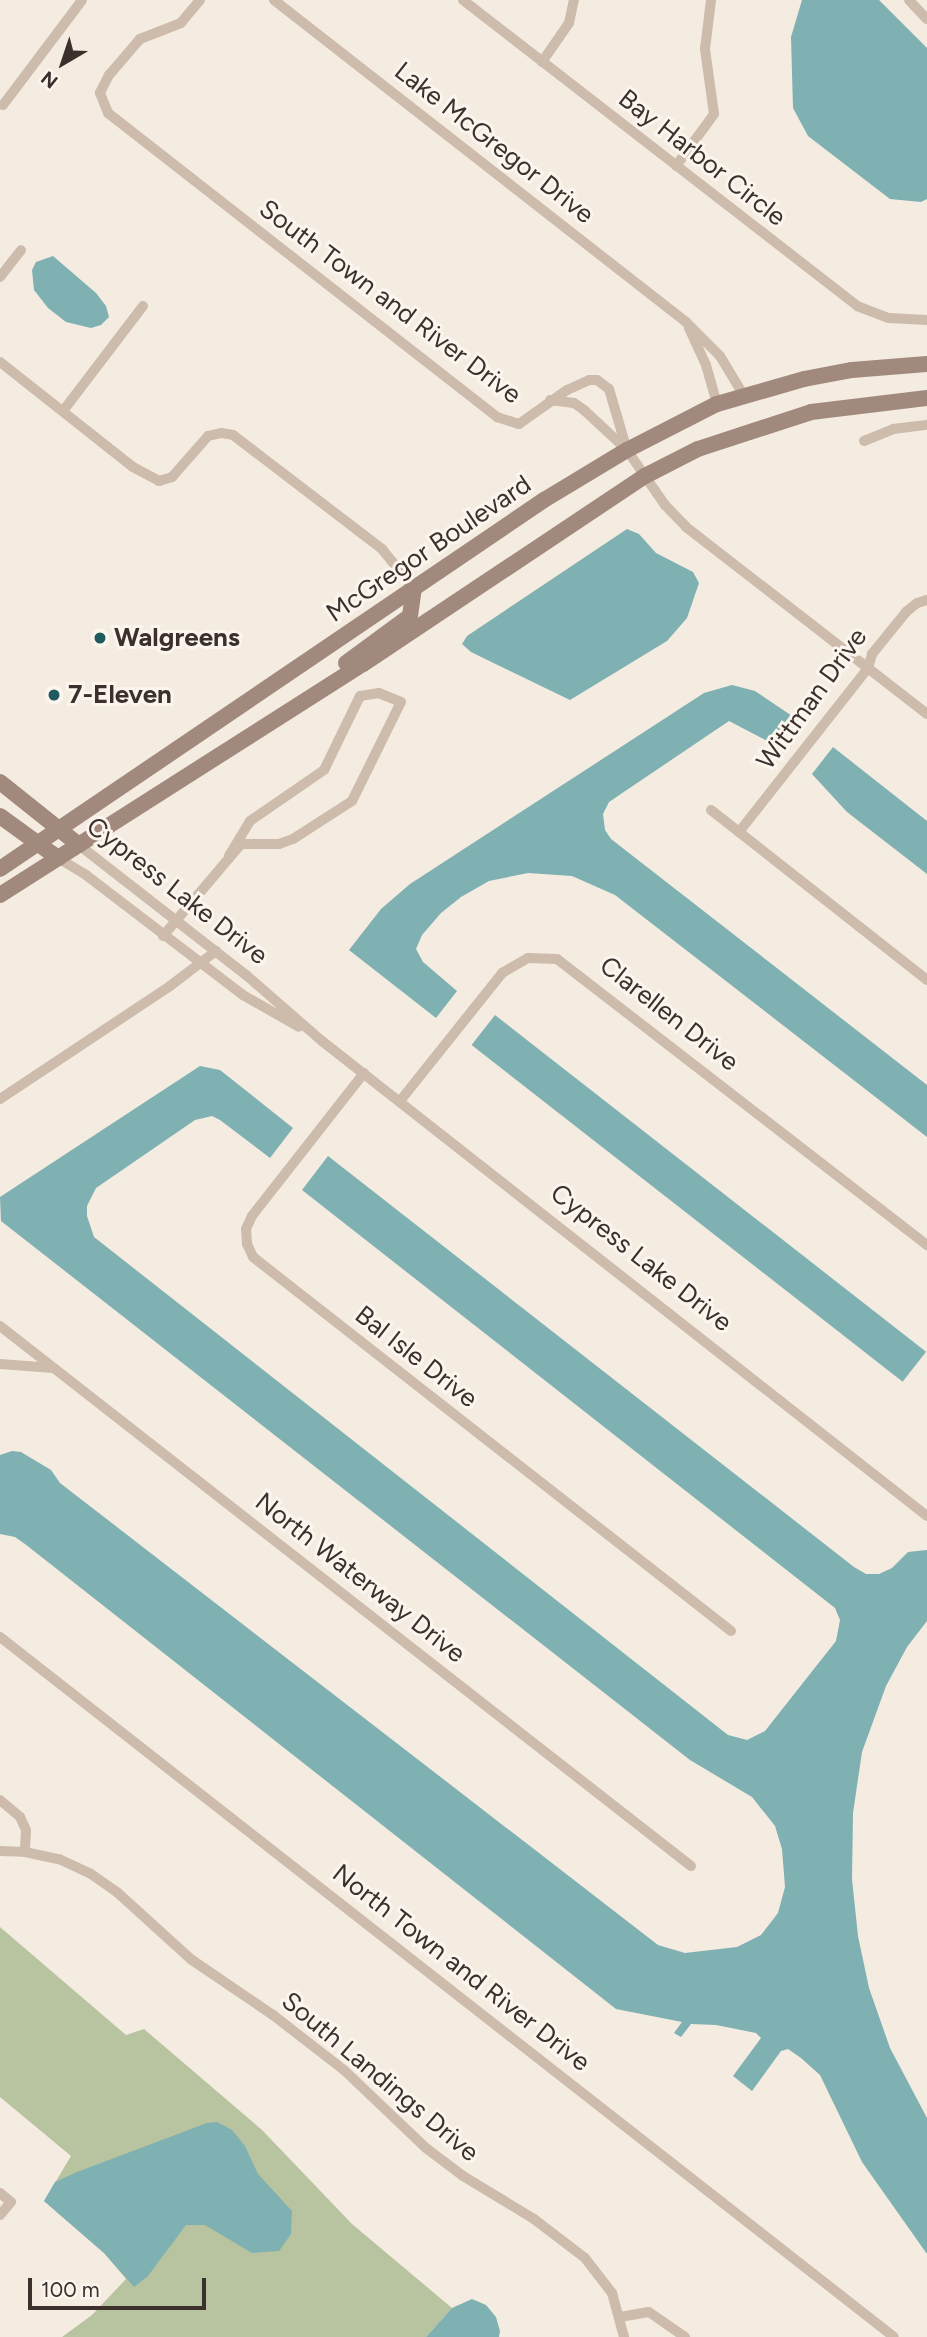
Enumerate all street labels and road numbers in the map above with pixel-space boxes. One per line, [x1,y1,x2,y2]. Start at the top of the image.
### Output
street label: Lake McGregor Drive [388,56,600,230]
street label: Bay Harbor Circle [612,83,792,233]
street label: South Town and River Drive [253,193,527,411]
street label: McGregor Boulevard [321,469,537,629]
street label: Wittman Drive [750,622,874,776]
street label: Cypress Lake Drive [80,811,274,971]
street label: Clarellen Drive [593,950,745,1078]
street label: Cypress Lake Drive [544,1178,738,1338]
street label: Bal Isle Drive [349,1299,483,1415]
street label: North Waterway Drive [249,1486,471,1670]
street label: North Town and River Drive [326,1858,596,2078]
street label: South Landings Drive [275,1986,485,2168]

